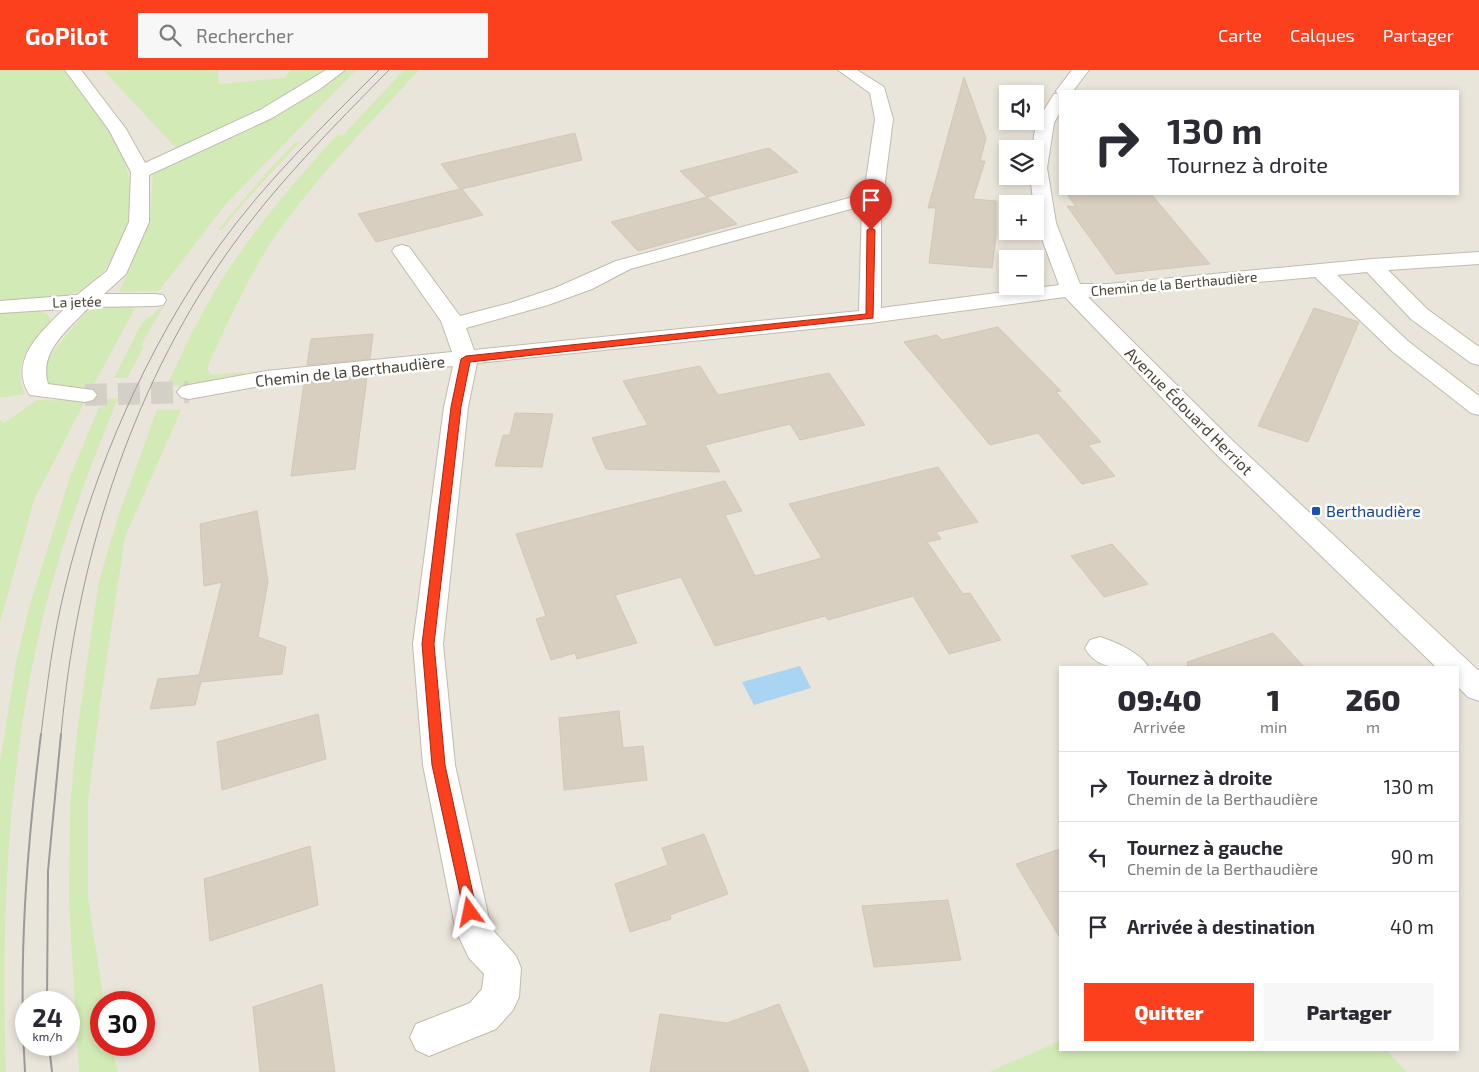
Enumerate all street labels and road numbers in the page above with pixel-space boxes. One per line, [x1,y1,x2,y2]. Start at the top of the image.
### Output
street label: Chemin de la Berthaudière [1090,268,1258,299]
street label: La jetée [52,292,102,311]
street label: Avenue Édouard Herriot [1122,343,1257,478]
street label: Chemin de la Berthaudière [254,351,446,390]

